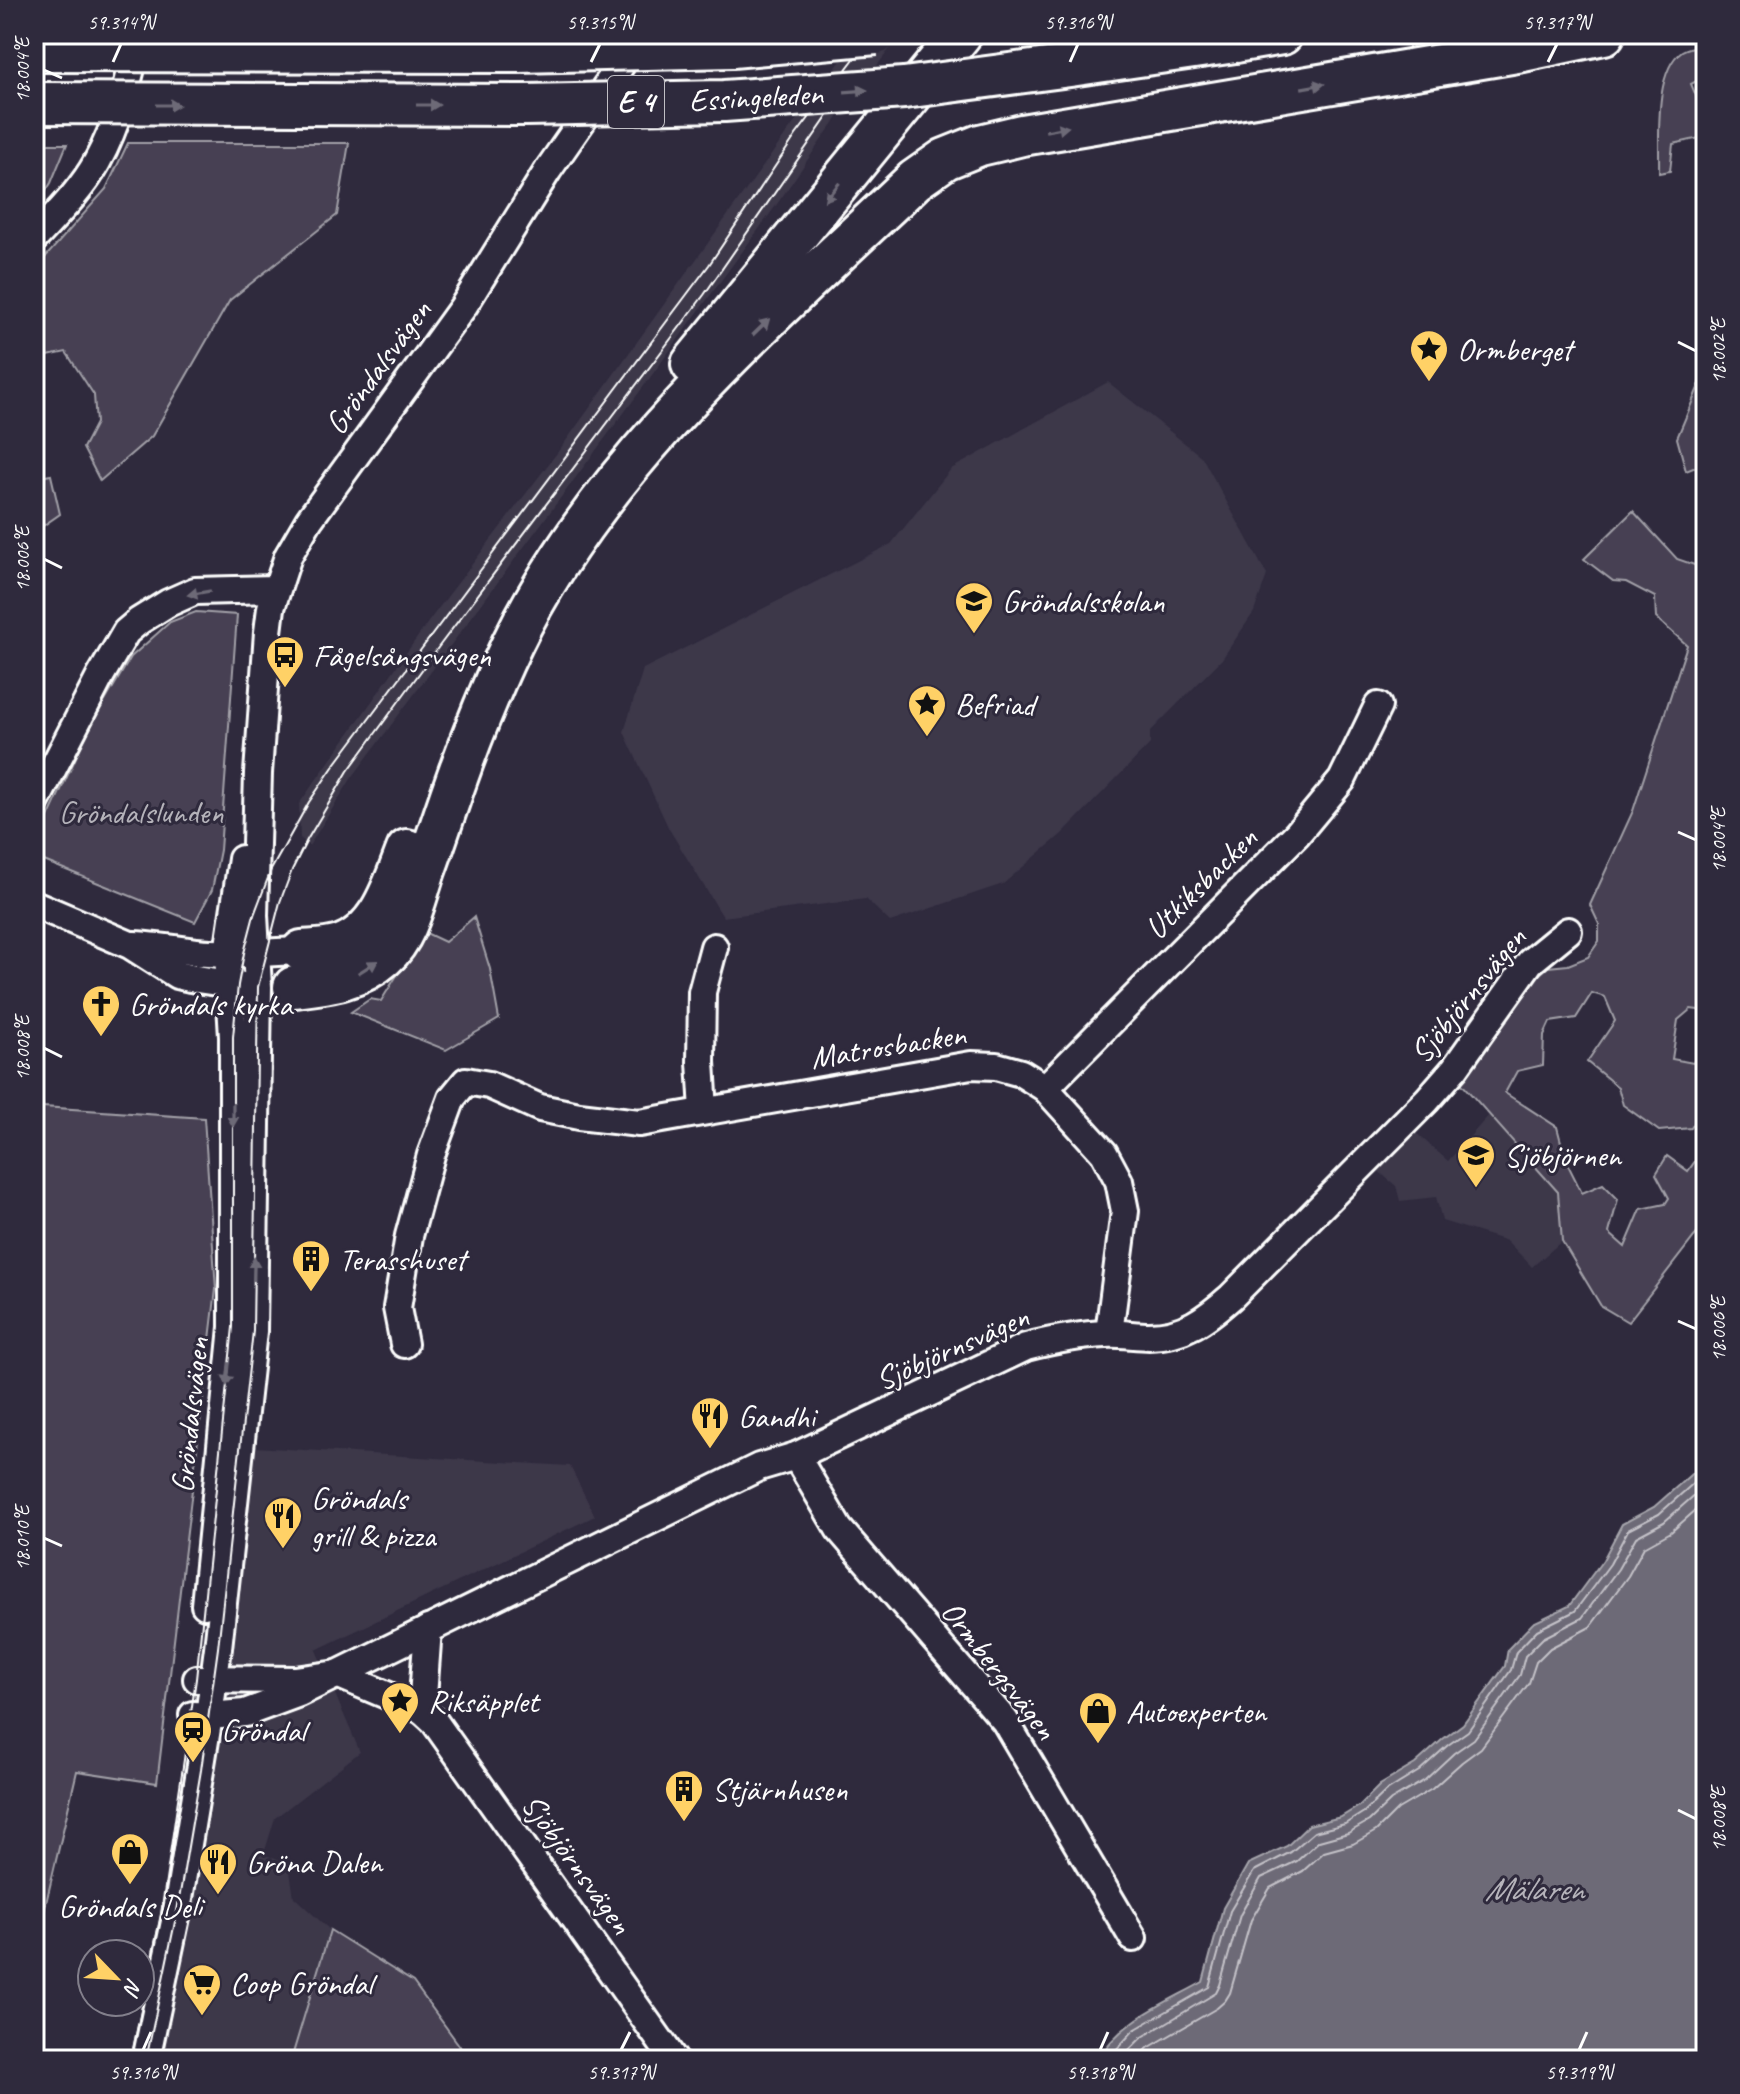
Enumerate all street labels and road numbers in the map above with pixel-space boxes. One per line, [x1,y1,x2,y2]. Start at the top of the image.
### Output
street label: Essingeleden [688,73,826,121]
road number: E 4 [608,76,664,128]
street label: Gröndalsvägen [315,291,441,442]
street label: Utkiksbacken [1136,818,1266,948]
street label: Sjöbjörnsvägen [1401,918,1536,1071]
street label: Matrosbacken [808,1013,970,1078]
street label: Sjöbjörnsvägen [869,1296,1036,1400]
street label: Gröndalsvägen [161,1334,219,1495]
street label: Ormbergsvägen [932,1592,1067,1748]
street label: Sjöbjörnsvägen [512,1786,642,1943]

